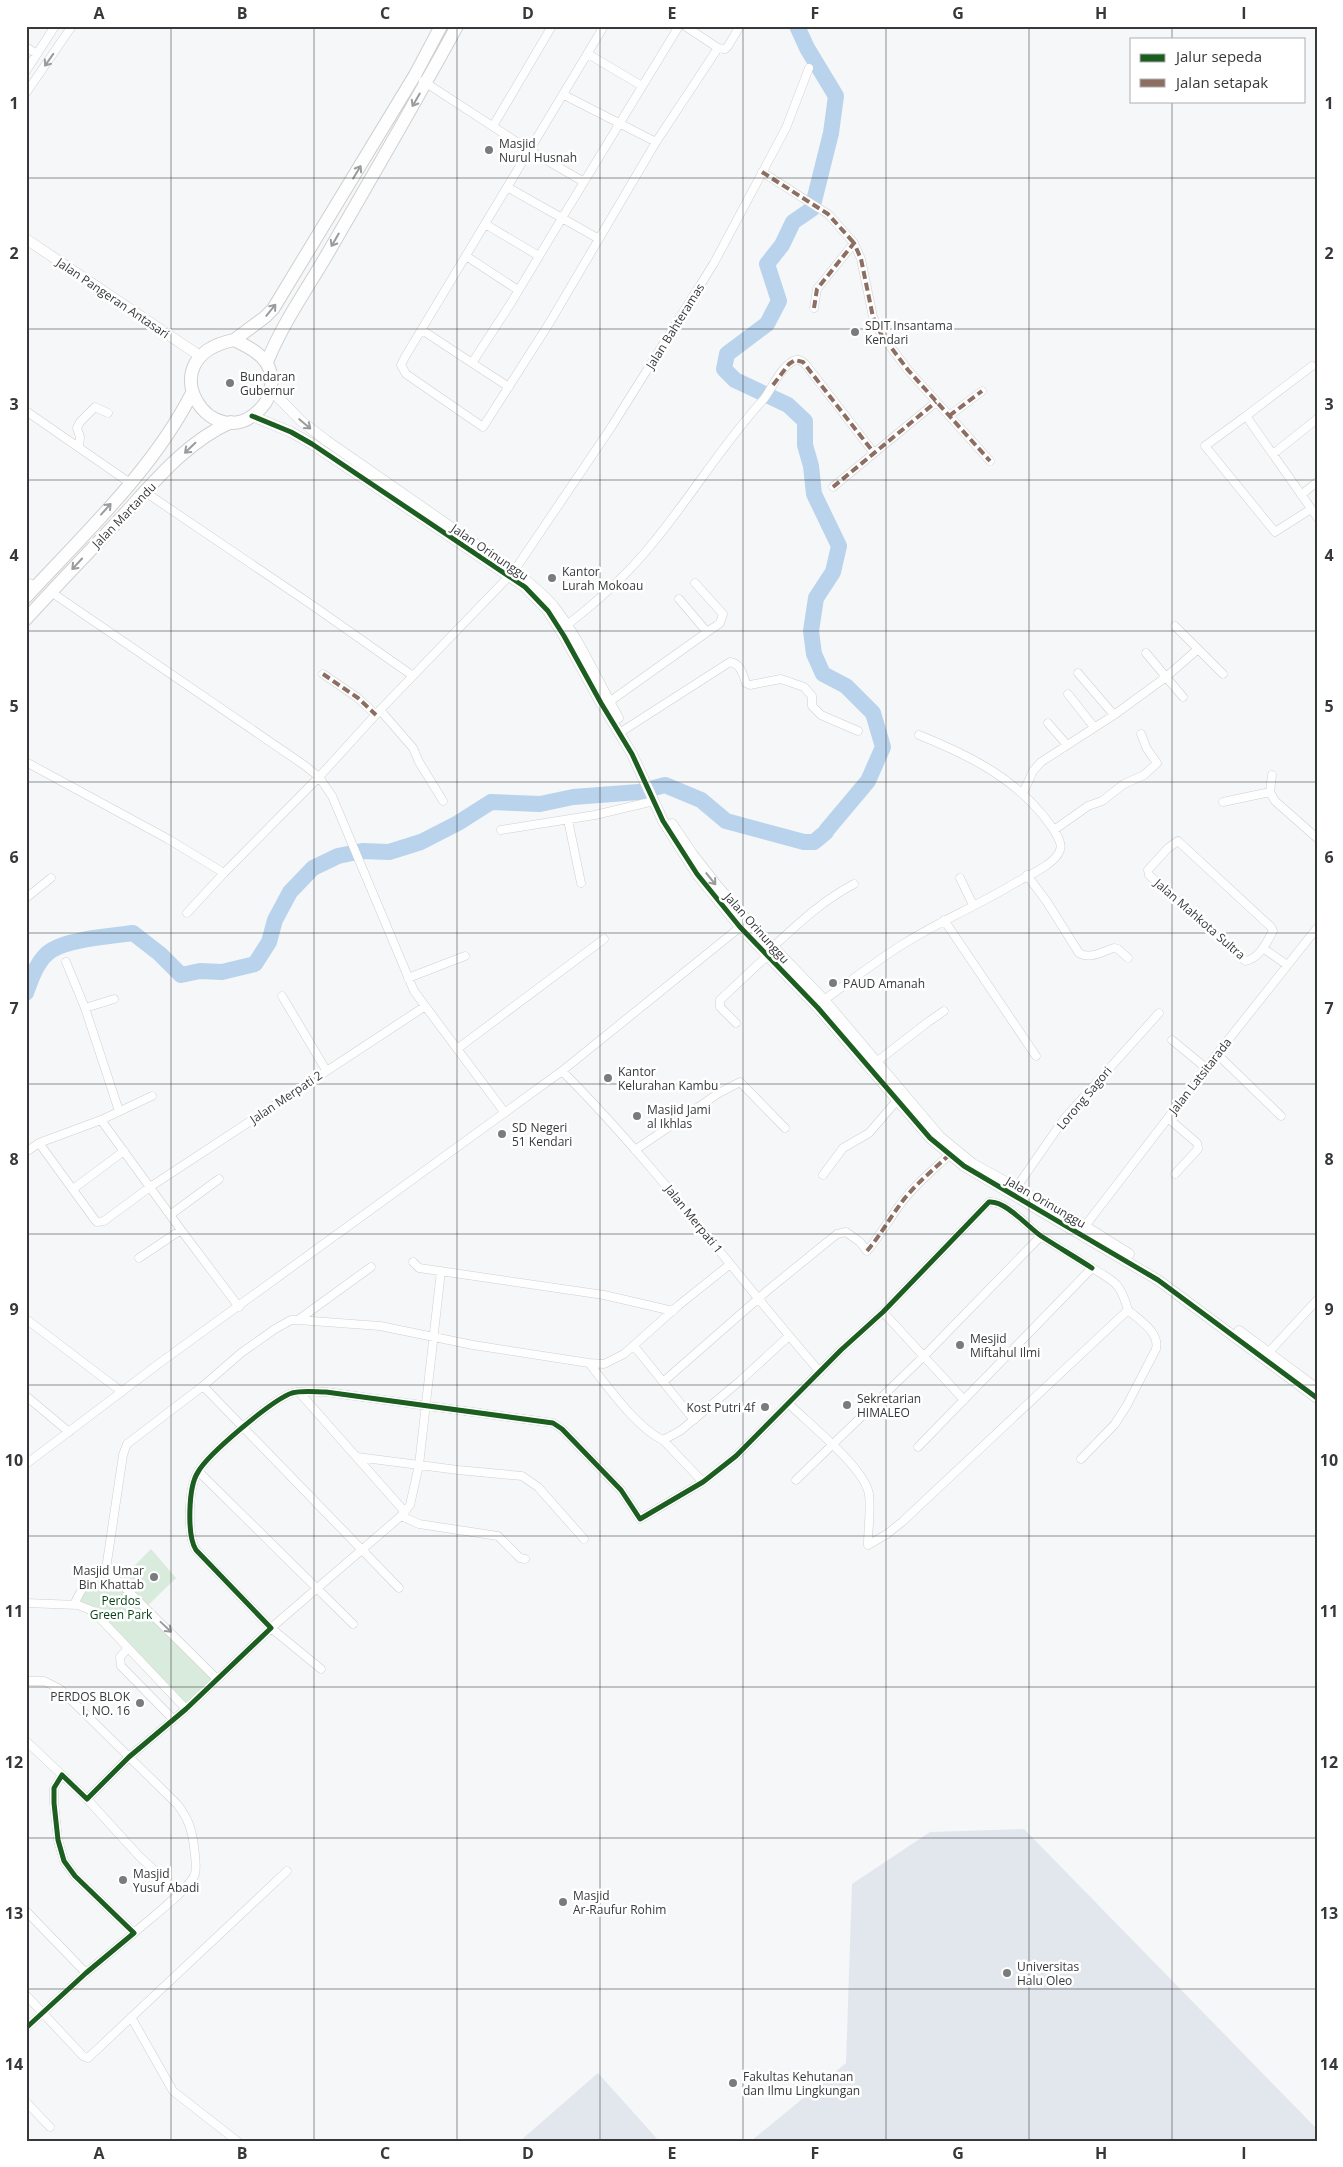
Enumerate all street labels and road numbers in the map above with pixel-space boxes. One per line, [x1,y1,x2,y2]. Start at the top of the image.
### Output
street label: Jalan Pangeran Antasari [52,253,173,342]
street label: Jalan Bahteramas [641,280,708,373]
street label: Jalan Martandu [88,478,160,552]
street label: Jalan Orinunggu [447,519,532,584]
street label: Jalan Mahkota Sultra [1150,874,1249,963]
street label: Jalan Orinunggu [720,888,793,967]
street label: Jalan Latsitarada [1164,1034,1235,1118]
street label: Lorong Sagori [1053,1063,1115,1133]
street label: Jalan Merpati 2 [246,1066,326,1128]
street label: Jalan Orinunggu [1002,1172,1089,1232]
street label: Jalan Merpati 1 [660,1180,727,1257]

